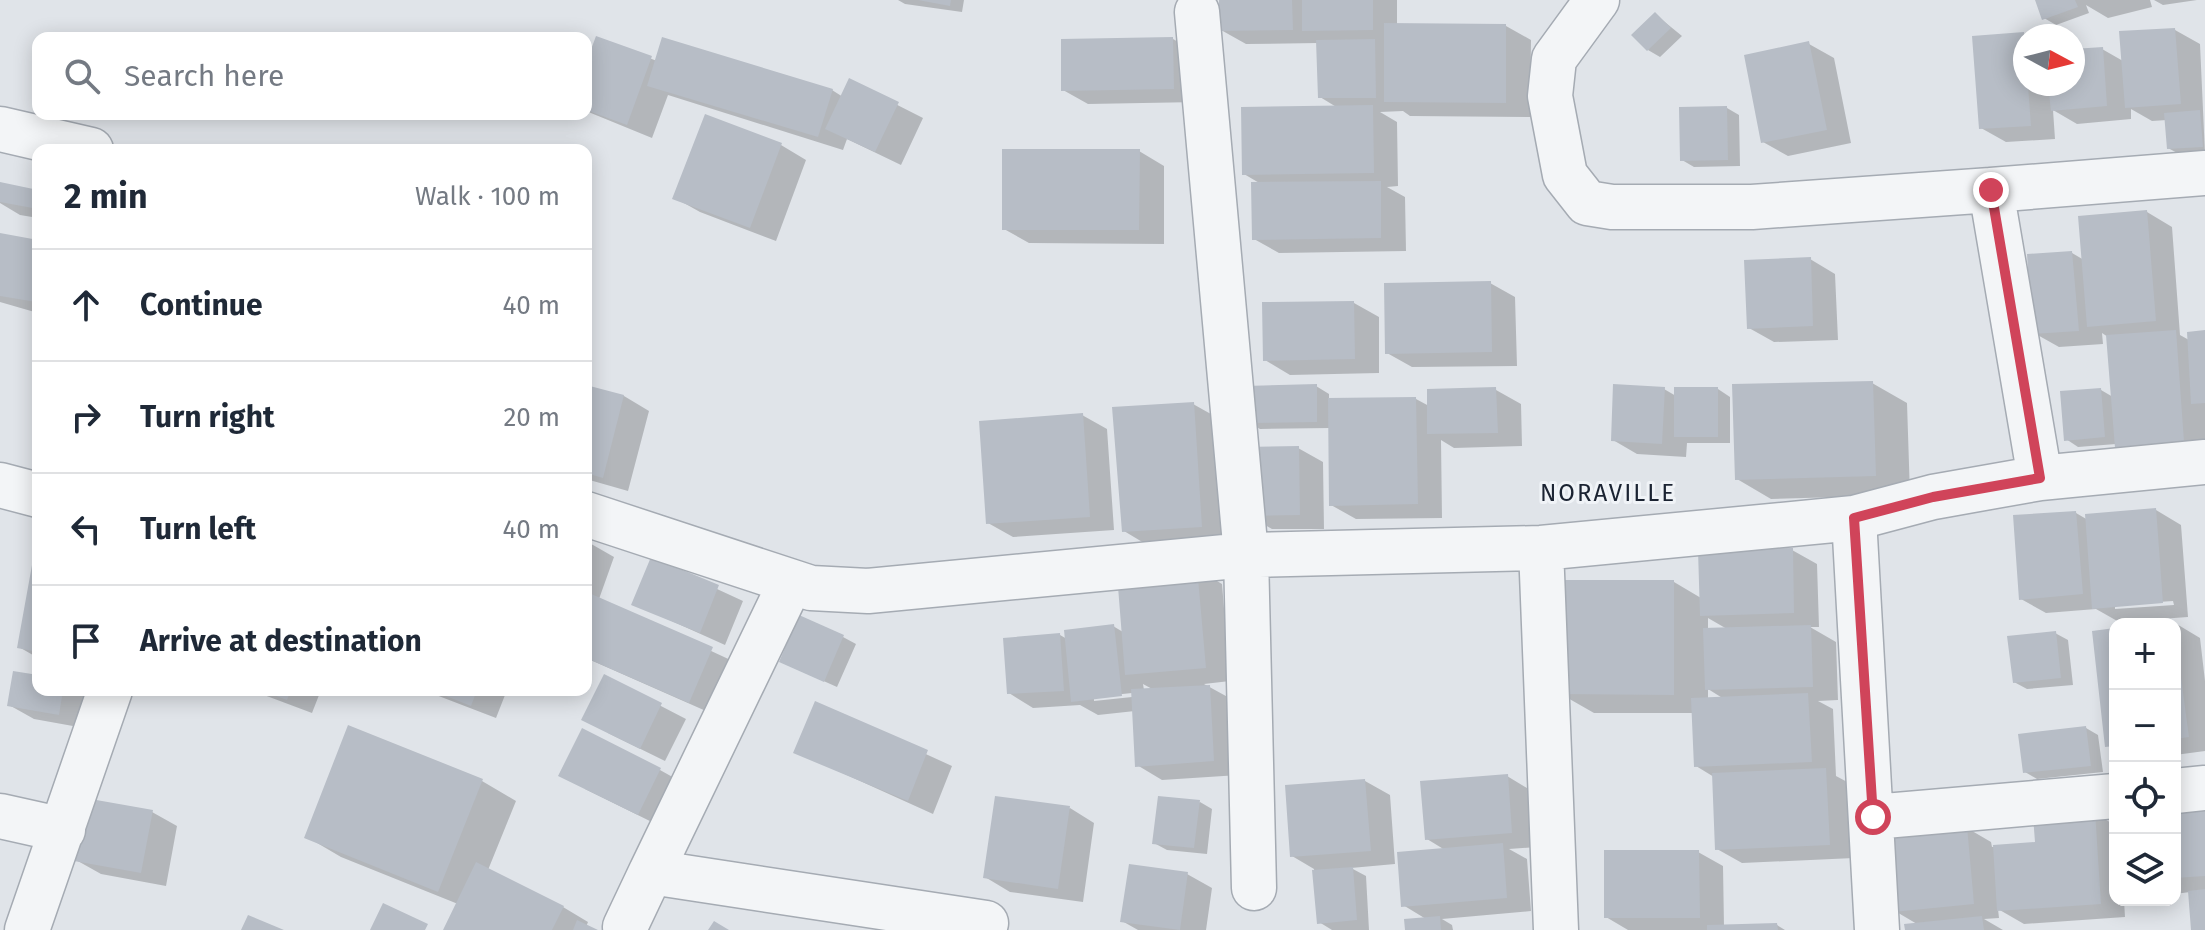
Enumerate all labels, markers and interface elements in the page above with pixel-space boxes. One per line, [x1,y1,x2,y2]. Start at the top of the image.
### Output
north arrow [2013,24,2085,96]
search box [32,32,592,120]
icon: search [60,54,104,98]
text: Search here [124,58,284,94]
route end [1973,172,2009,208]
text: 2 min [64,176,148,217]
text: Walk · 100 m [415,181,560,212]
icon: ahead [64,283,108,327]
text: Continue [140,287,263,323]
text: 40 m [502,290,560,321]
icon: right [64,395,108,439]
text: Turn right [140,399,275,435]
text: 20 m [503,402,560,433]
district label: NORAVILLE [1540,479,1676,507]
icon: left [64,507,108,551]
text: Turn left [140,511,256,547]
text: 40 m [502,514,560,545]
map controls [2109,618,2181,906]
button: + [2109,618,2181,690]
icon: arrive [64,619,108,663]
text: Arrive at destination [140,623,422,659]
button: − [2109,690,2181,762]
button: locate [2109,762,2181,834]
route start [1855,799,1891,835]
button: layers [2109,834,2181,906]

